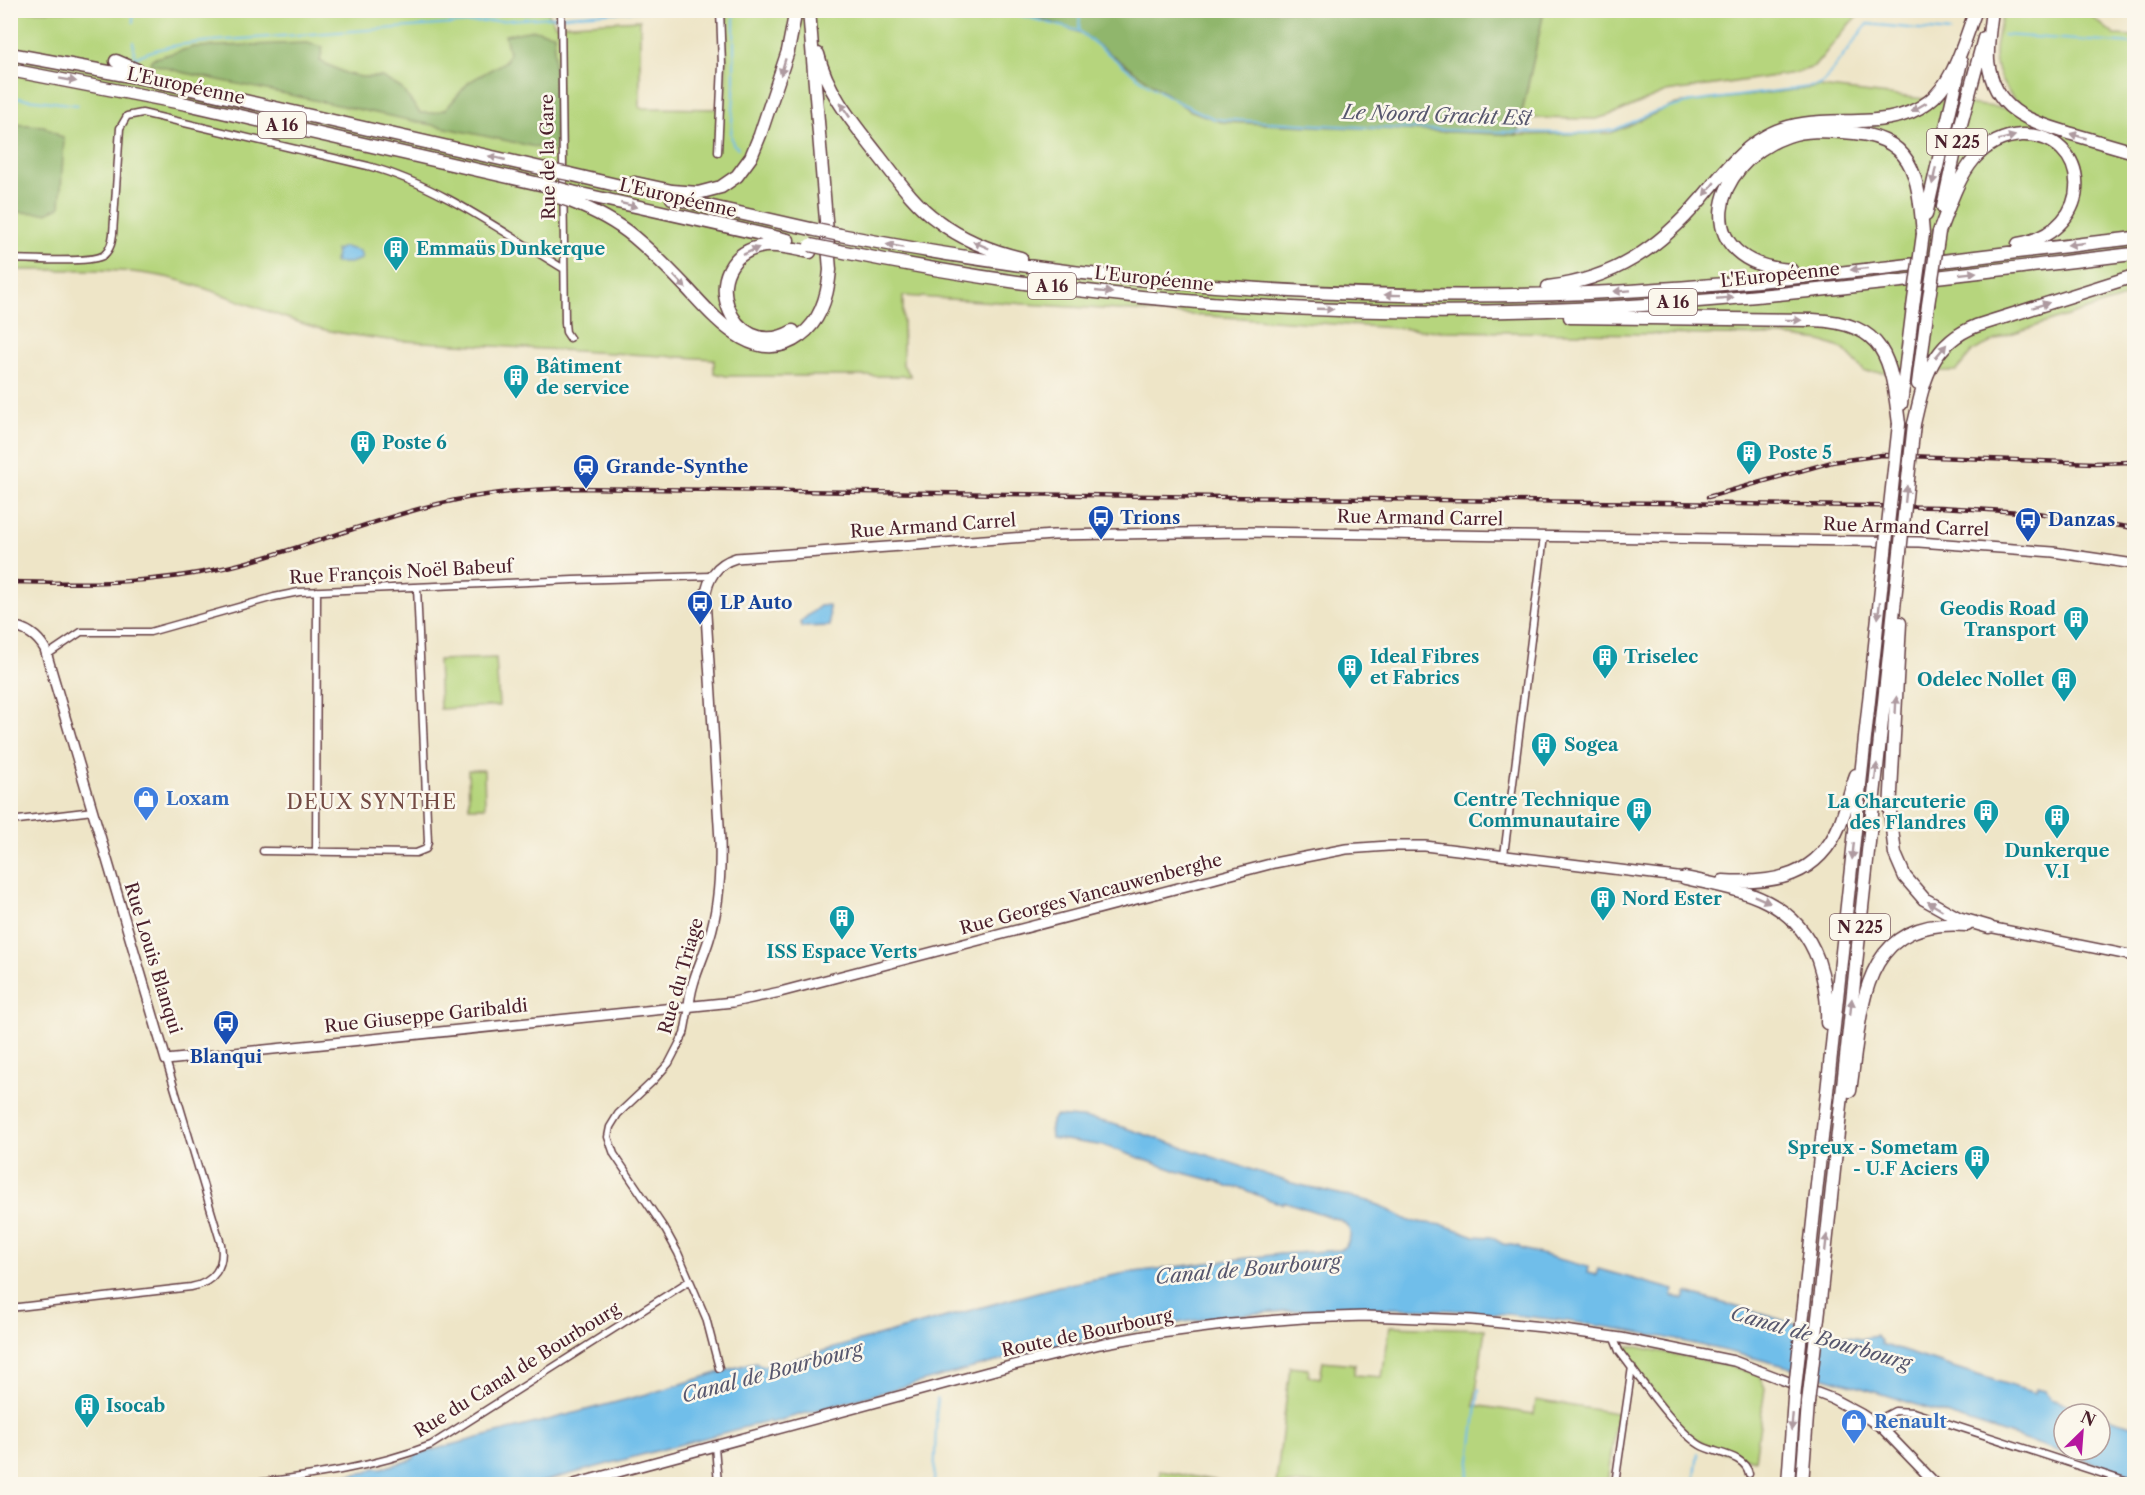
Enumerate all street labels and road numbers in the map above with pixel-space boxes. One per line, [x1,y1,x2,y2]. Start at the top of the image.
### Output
street label: L'Européenne [125,63,247,109]
street label: Rue de la Gare [536,94,560,220]
road number: A 16 [258,112,306,138]
road number: N 225 [1927,129,1987,155]
street label: L'Européenne [617,174,739,222]
street label: L'Européenne [1719,258,1841,292]
street label: L'Européenne [1093,262,1215,296]
road number: A 16 [1028,273,1076,299]
road number: A 16 [1649,289,1697,315]
street label: Rue Armand Carrel [1337,506,1503,530]
street label: Rue Armand Carrel [849,509,1017,543]
street label: Rue Armand Carrel [1823,513,1989,541]
street label: Rue François Noël Babeuf [289,555,516,589]
street label: Rue Georges Vancauwenberghe [957,848,1225,940]
street label: Rue Louis Blanqui [120,880,187,1037]
road number: N 225 [1830,914,1890,940]
street label: Rue du Triage [654,915,708,1037]
street label: Rue Giuseppe Garibaldi [323,994,529,1038]
street label: Rue du Canal de Bourbourg [410,1297,624,1442]
street label: Route de Bourbourg [999,1304,1175,1362]

